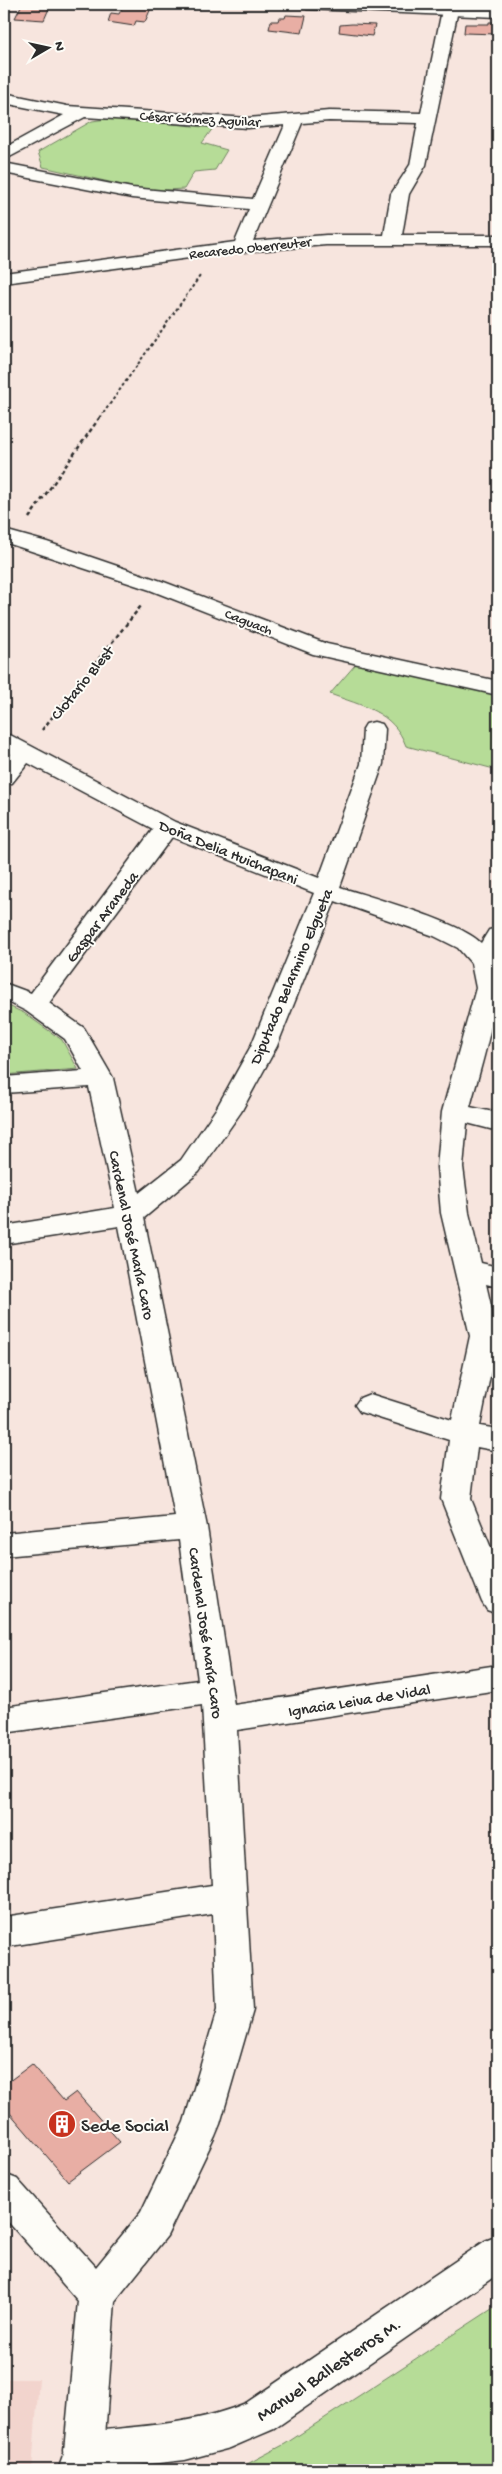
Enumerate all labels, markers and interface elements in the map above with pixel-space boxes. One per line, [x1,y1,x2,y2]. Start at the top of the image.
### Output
north arrow [22,22,72,72]
text: N [49,41,67,52]
street label: César Gómez Aguilar [139,109,261,132]
street label: Recaredo Oberreuter [188,235,313,264]
street label: Caguach [222,606,275,640]
street label: Clotario Blest [48,642,120,725]
street label: Doña Delia Huichapani [154,817,300,891]
street label: Gaspar Araneda [63,868,145,967]
street label: Diputado Belarmino Elgueta [247,886,339,1069]
street label: Cardenal José María Caro [102,1149,157,1322]
street label: Cardenal José María Caro [182,1547,225,1720]
street label: Ignacia Leiva de Vidal [287,1682,432,1723]
building icon: Sede Social [47,2109,77,2139]
place label: Sede Social [81,2116,169,2139]
street label: Manuel Ballesteros M. [253,2314,407,2428]

